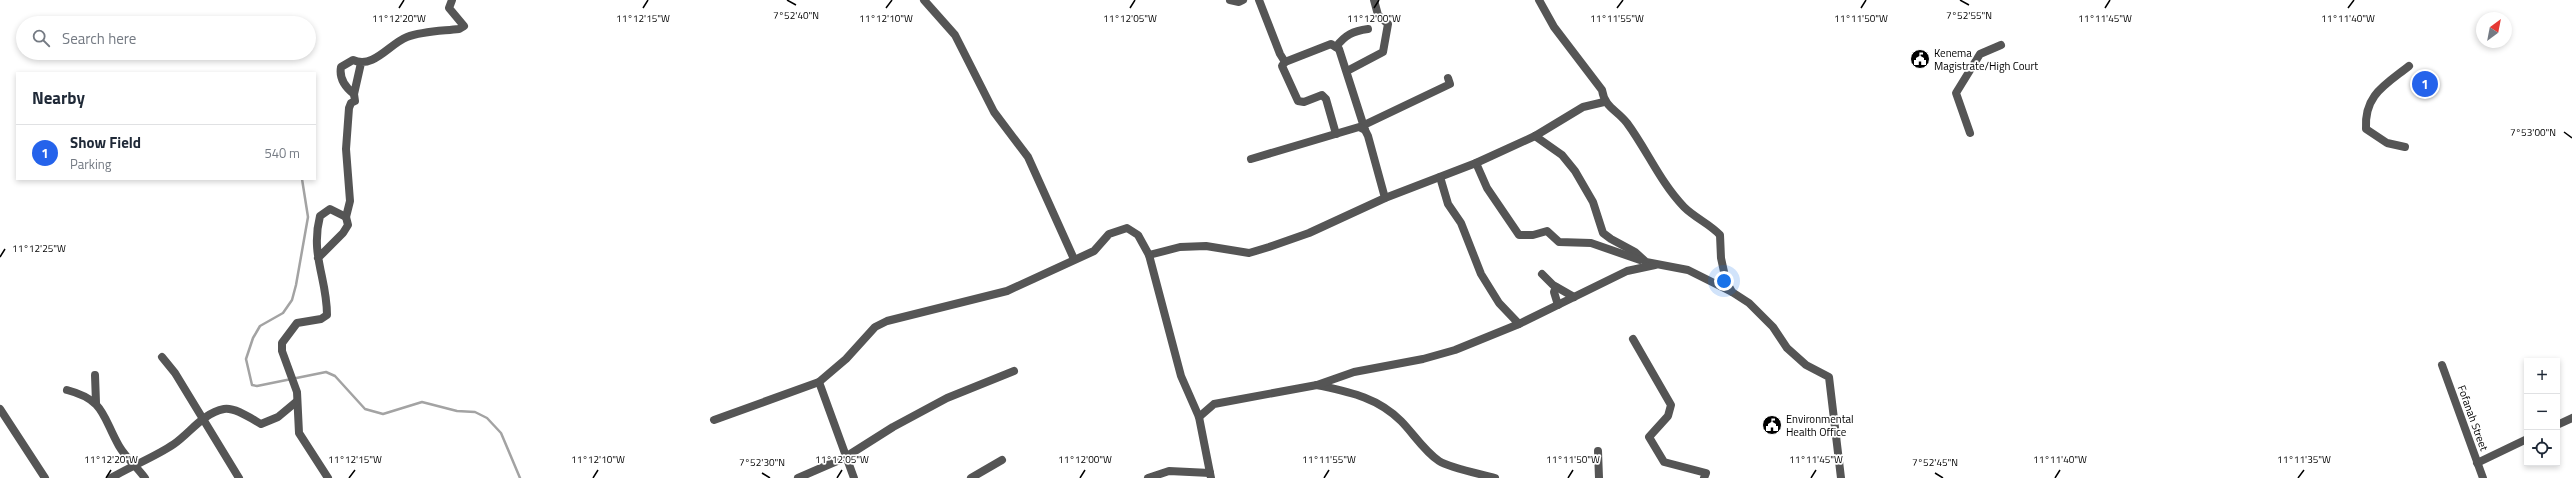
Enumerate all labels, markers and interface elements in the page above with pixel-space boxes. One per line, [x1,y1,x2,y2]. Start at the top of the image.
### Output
text: 7°52'40"N [773,8,819,23]
text: 7°52'55"N [1946,8,1992,23]
text: 11°12'20"W [372,11,426,26]
text: 11°12'15"W [616,11,670,26]
text: 11°12'10"W [859,11,913,26]
text: 11°12'05"W [1103,11,1157,26]
text: 11°12'00"W [1347,11,1401,26]
text: 11°11'55"W [1590,11,1644,26]
text: 11°11'50"W [1834,11,1888,26]
text: 11°11'45"W [2078,11,2132,26]
text: 11°11'40"W [2321,11,2375,26]
north arrow [2476,12,2512,48]
search box [16,16,316,60]
icon: search [30,27,52,49]
text: Search here [62,27,136,50]
place label: Kenema Magistrate/High Court [1934,45,2038,74]
public building icon: Kenema Magistrate/High Court [1909,48,1931,70]
pin: 1 [2412,69,2438,99]
text: Nearby [32,85,85,111]
text: 7°53'00"N [2510,125,2556,140]
text: Show Field [70,131,141,154]
text: 1 [41,143,49,163]
text: 540 m [264,143,300,163]
text: Parking [70,154,111,174]
text: 11°12'25"W [12,241,66,256]
your location [1714,271,1734,291]
map controls [2524,358,2560,466]
button: + [2524,358,2560,394]
street label: Fofanah Street [2454,383,2492,453]
button: − [2524,394,2560,430]
place label: Environmental Health Office [1786,411,1854,440]
public building icon: Environmental Health Office [1761,414,1783,436]
button: locate [2524,430,2560,466]
text: 11°12'20"W [84,452,138,467]
text: 11°12'15"W [328,452,382,467]
text: 11°12'10"W [571,452,625,467]
text: 11°12'05"W [815,452,869,467]
text: 11°12'00"W [1058,452,1112,467]
text: 11°11'55"W [1302,452,1356,467]
text: 11°11'50"W [1546,452,1600,467]
text: 11°11'45"W [1789,452,1843,467]
text: 11°11'40"W [2033,452,2087,467]
text: 11°11'35"W [2277,452,2331,467]
text: 7°52'30"N [739,455,785,470]
text: 7°52'45"N [1912,455,1958,470]

